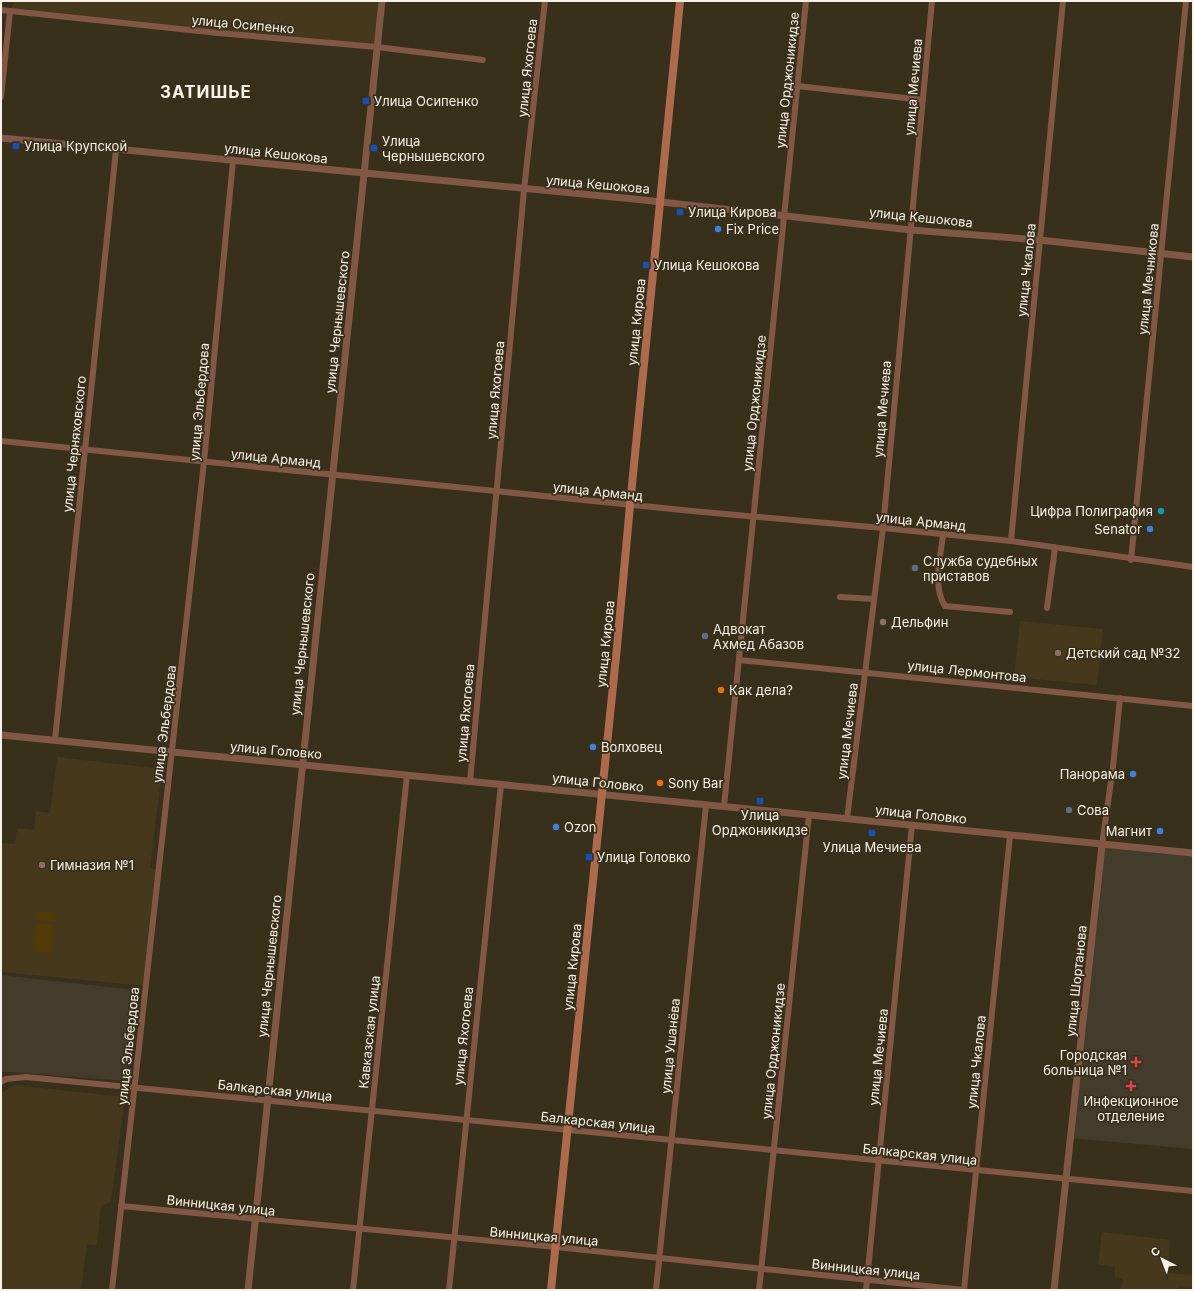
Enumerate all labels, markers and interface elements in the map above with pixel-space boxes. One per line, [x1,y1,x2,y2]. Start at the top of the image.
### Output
street label: улица Орджоникидзе [772,11,802,149]
street label: улица Осипенко [191,12,295,36]
street label: улица Яхогоева [514,18,540,118]
street label: улица Мечиева [901,38,925,136]
district label: ЗАТИШЬЕ [160,82,252,102]
place label: Улица Осипенко [374,93,479,109]
marker: Улица Осипенко [361,96,371,106]
place label: Улица Чернышевского [382,133,485,164]
place label: Улица Крупской [24,138,127,154]
street label: улица Кешокова [223,140,329,166]
marker: Улица Крупской [11,141,21,151]
marker: Улица Чернышевского [369,143,379,153]
street label: улица Кешокова [545,171,651,197]
place label: Улица Кирова [688,204,777,220]
street label: улица Кешокова [868,204,974,230]
marker: Улица Кирова [675,207,685,217]
place label: Fix Price [726,221,779,237]
street label: улица Чкалова [1013,222,1039,318]
street label: улица Мечникова [1134,222,1162,336]
marker: Fix Price [713,224,723,234]
street label: улица Чернышевского [322,250,352,394]
place label: Улица Кешокова [654,257,760,273]
marker: Улица Кешокова [641,260,651,270]
street label: улица Кирова [623,278,649,366]
street label: улица Орджоникидзе [739,334,769,472]
street label: улица Яхогоева [483,340,507,440]
street label: улица Эльбердова [186,342,212,462]
street label: улица Мечиева [870,360,894,458]
street label: улица Черняховского [59,375,89,513]
street label: улица Арманд [230,445,322,471]
street label: улица Арманд [552,478,644,504]
place label: Цифра Полиграфия [1030,503,1153,519]
marker: Цифра Полиграфия [1156,506,1166,516]
street label: улица Арманд [875,508,967,534]
place label: Senator [1094,521,1142,537]
marker: Senator [1145,524,1155,534]
place label: Служба судебных приставов [923,553,1038,584]
marker: Служба судебных приставов [910,563,920,573]
street label: улица Чернышевского [287,572,317,716]
street label: улица Кирова [592,600,618,688]
place label: Дельфин [891,614,948,630]
marker: Дельфин [878,617,888,627]
place label: Адвокат Ахмед Абазов [713,621,804,652]
marker: Адвокат Ахмед Абазов [700,631,710,641]
place label: Детский сад №32 [1066,645,1180,661]
marker: Детский сад №32 [1053,648,1063,658]
street label: улица Лермонтова [907,657,1027,685]
street label: улица Яхогоева [453,663,477,763]
street label: улица Эльбердова [149,664,179,784]
place label: Как дела? [729,682,793,698]
street label: улица Мечиева [833,682,861,780]
marker: Как дела? [716,685,726,695]
street label: улица Головко [229,738,323,762]
place label: Волховец [601,739,662,755]
marker: Волховец [588,742,598,752]
place label: Панорама [1060,766,1125,782]
street label: улица Головко [551,769,645,795]
marker: Панорама [1128,769,1138,779]
place label: Sony Bar [668,775,723,791]
marker: Sony Bar [655,778,665,788]
marker: Улица Орджоникидзе [755,796,765,806]
street label: улица Головко [874,801,968,827]
place label: Сова [1077,802,1109,818]
marker: Сова [1064,805,1074,815]
place label: Улица Орджоникидзе [712,807,808,838]
place label: Ozon [564,819,596,835]
marker: Ozon [551,822,561,832]
place label: Магнит [1106,823,1152,839]
marker: Магнит [1155,826,1165,836]
marker: Улица Мечиева [867,828,877,838]
place label: Улица Мечиева [823,839,921,855]
place label: Улица Головко [597,849,691,865]
marker: Улица Головко [584,852,594,862]
place label: Гимназия №1 [50,857,134,873]
marker: Гимназия №1 [37,860,47,870]
street label: улица Чернышевского [254,894,284,1038]
street label: улица Кирова [559,923,585,1011]
street label: улица Шортанова [1062,924,1090,1038]
street label: Кавказская улица [355,975,383,1089]
street label: улица Орджоникидзе [758,982,788,1120]
street label: улица Эльбердова [114,986,142,1106]
street label: улица Яхогоева [450,986,476,1086]
street label: улица Ушанёва [657,997,683,1095]
street label: улица Мечиева [865,1008,891,1106]
street label: улица Чкалова [963,1014,989,1110]
place label: Городская больница №1 [1043,1047,1127,1078]
marker: Городская больница №1 [1130,1056,1142,1068]
street label: Балкарская улица [217,1076,333,1104]
marker: Инфекционное отделение [1125,1080,1137,1092]
place label: Инфекционное отделение [1083,1093,1179,1124]
street label: Балкарская улица [540,1108,656,1136]
street label: Балкарская улица [862,1140,978,1168]
street label: Винницкая улица [166,1191,276,1219]
street label: Винницкая улица [489,1223,599,1249]
north arrow [1142,1239,1182,1279]
text: С [1148,1244,1163,1259]
street label: Винницкая улица [811,1255,921,1283]

